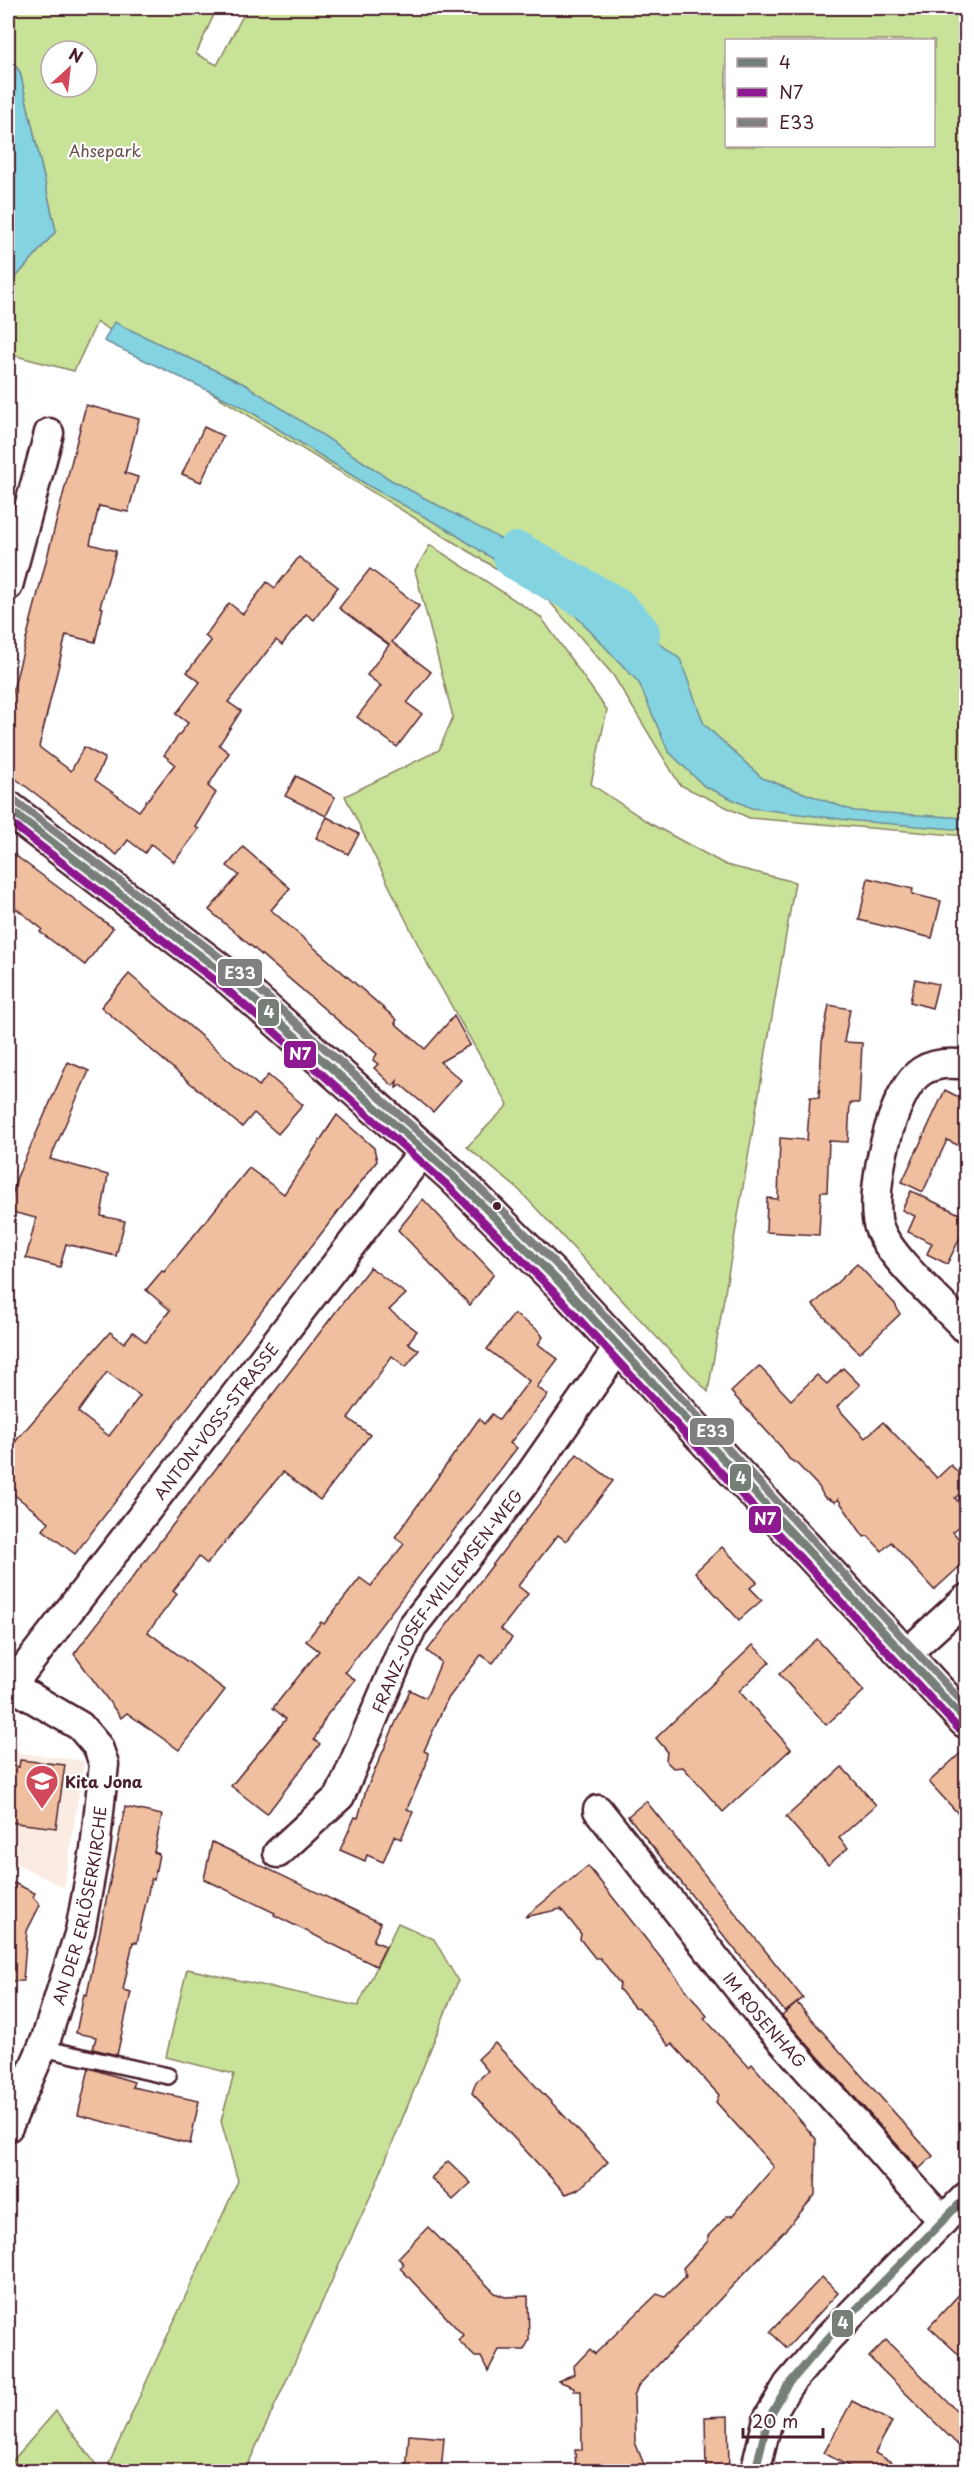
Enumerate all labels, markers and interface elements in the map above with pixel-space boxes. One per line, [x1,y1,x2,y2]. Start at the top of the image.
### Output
north arrow [39,39,99,99]
legend [725,39,935,147]
text: N [65,41,87,68]
text: 4 [779,48,791,75]
text: N7 [779,78,803,105]
text: E33 [779,108,814,135]
park label: Ahsepark [69,138,142,162]
line badge: E33 [217,958,263,987]
text: E33 [224,960,256,984]
line badge: 4 [257,998,280,1027]
text: 4 [264,999,275,1023]
line badge: N7 [283,1040,317,1069]
text: N7 [289,1041,312,1065]
unlabelled marker [491,1200,503,1212]
street label: ANTON-VOSS-STRASSE [147,1337,284,1504]
line badge: E33 [689,1417,735,1446]
text: E33 [696,1418,728,1442]
line badge: 4 [729,1463,752,1492]
text: 4 [736,1465,747,1489]
street label: FRANZ-JOSEF-WILLEMSEN-WEG [365,1484,527,1717]
line badge: N7 [748,1505,782,1534]
text: N7 [754,1506,777,1530]
school or university icon: Kita Jona [24,1763,60,1810]
place label: Kita Jona [65,1769,143,1793]
street label: AN DER ERLÖSERKIRCHE [45,1805,112,2008]
street label: IM ROSENHAG [718,1967,812,2072]
line badge: 4 [831,2309,854,2338]
text: 4 [838,2310,849,2334]
scale bar [743,2401,822,2439]
text: 20 m [752,2407,798,2434]

